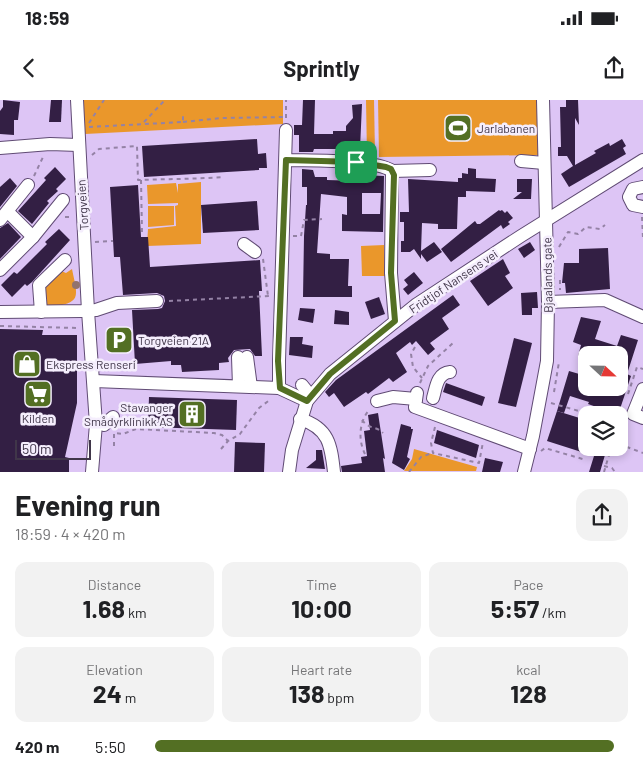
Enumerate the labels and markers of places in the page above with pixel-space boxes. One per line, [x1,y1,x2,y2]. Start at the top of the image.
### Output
sports icon: Jarlabanen [443,113,473,143]
place label: Jarlabanen [477,121,535,135]
pin [335,141,377,183]
parking icon: Torgveien 21A [104,325,134,355]
place label: Torgveien 21A [138,333,209,347]
shop icon: Ekspress Renseri [12,349,42,379]
place label: Ekspress Renseri [46,357,136,371]
supermarket icon: Kilden [23,379,53,409]
building icon: Stavanger Smådyrklinikk AS [177,399,207,429]
place label: Stavanger Smådyrklinikk AS [84,400,174,428]
place label: Kilden [22,411,54,425]

